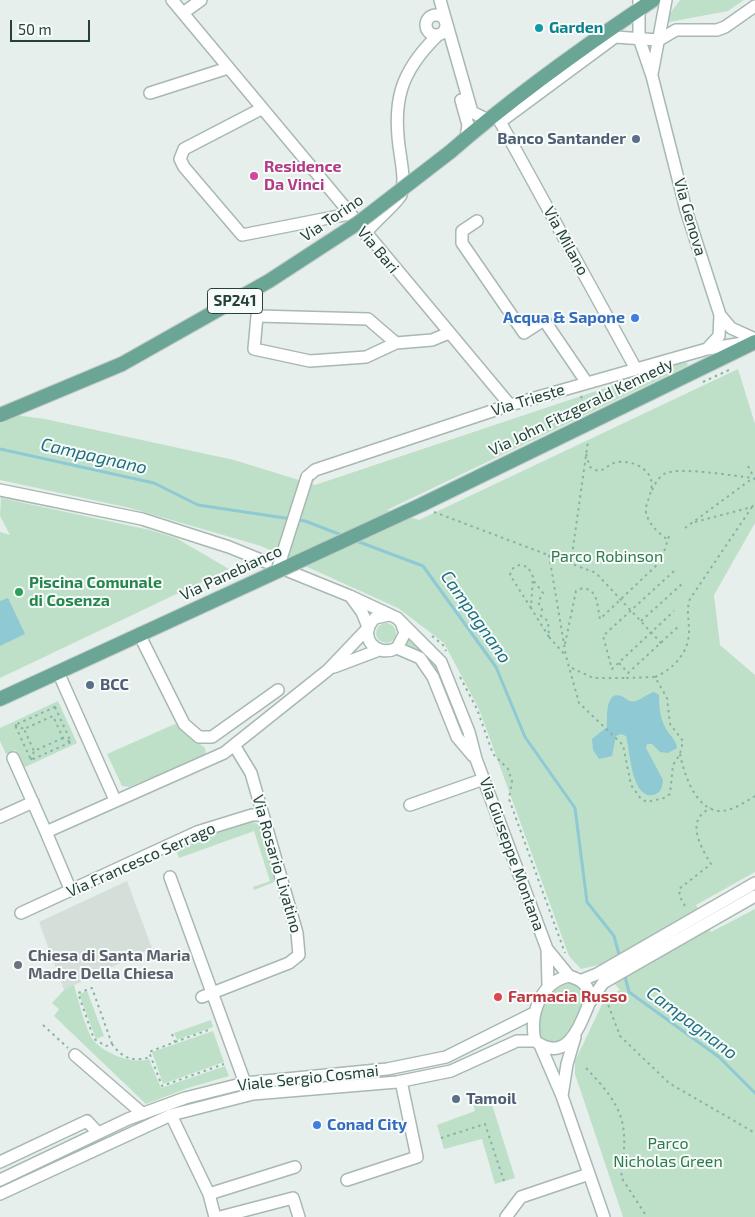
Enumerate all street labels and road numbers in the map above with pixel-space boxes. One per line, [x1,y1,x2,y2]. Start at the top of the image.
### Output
street label: Via Genova [670,176,710,258]
street label: Via Torino [297,190,367,246]
street label: Via Milano [539,203,593,279]
street label: Via Bari [353,223,403,277]
road number: SP241 [208,288,262,314]
street label: Via John Fitzgerald Kennedy [486,354,676,460]
street label: Via Trieste [489,380,567,420]
street label: Via Panebianco [177,541,285,605]
street label: Via Giuseppe Montana [475,775,549,933]
street label: Via Rosario Livatino [248,793,306,935]
street label: Via Francesco Serrago [64,819,218,901]
street label: Viale Sergio Cosmai [236,1061,380,1095]

